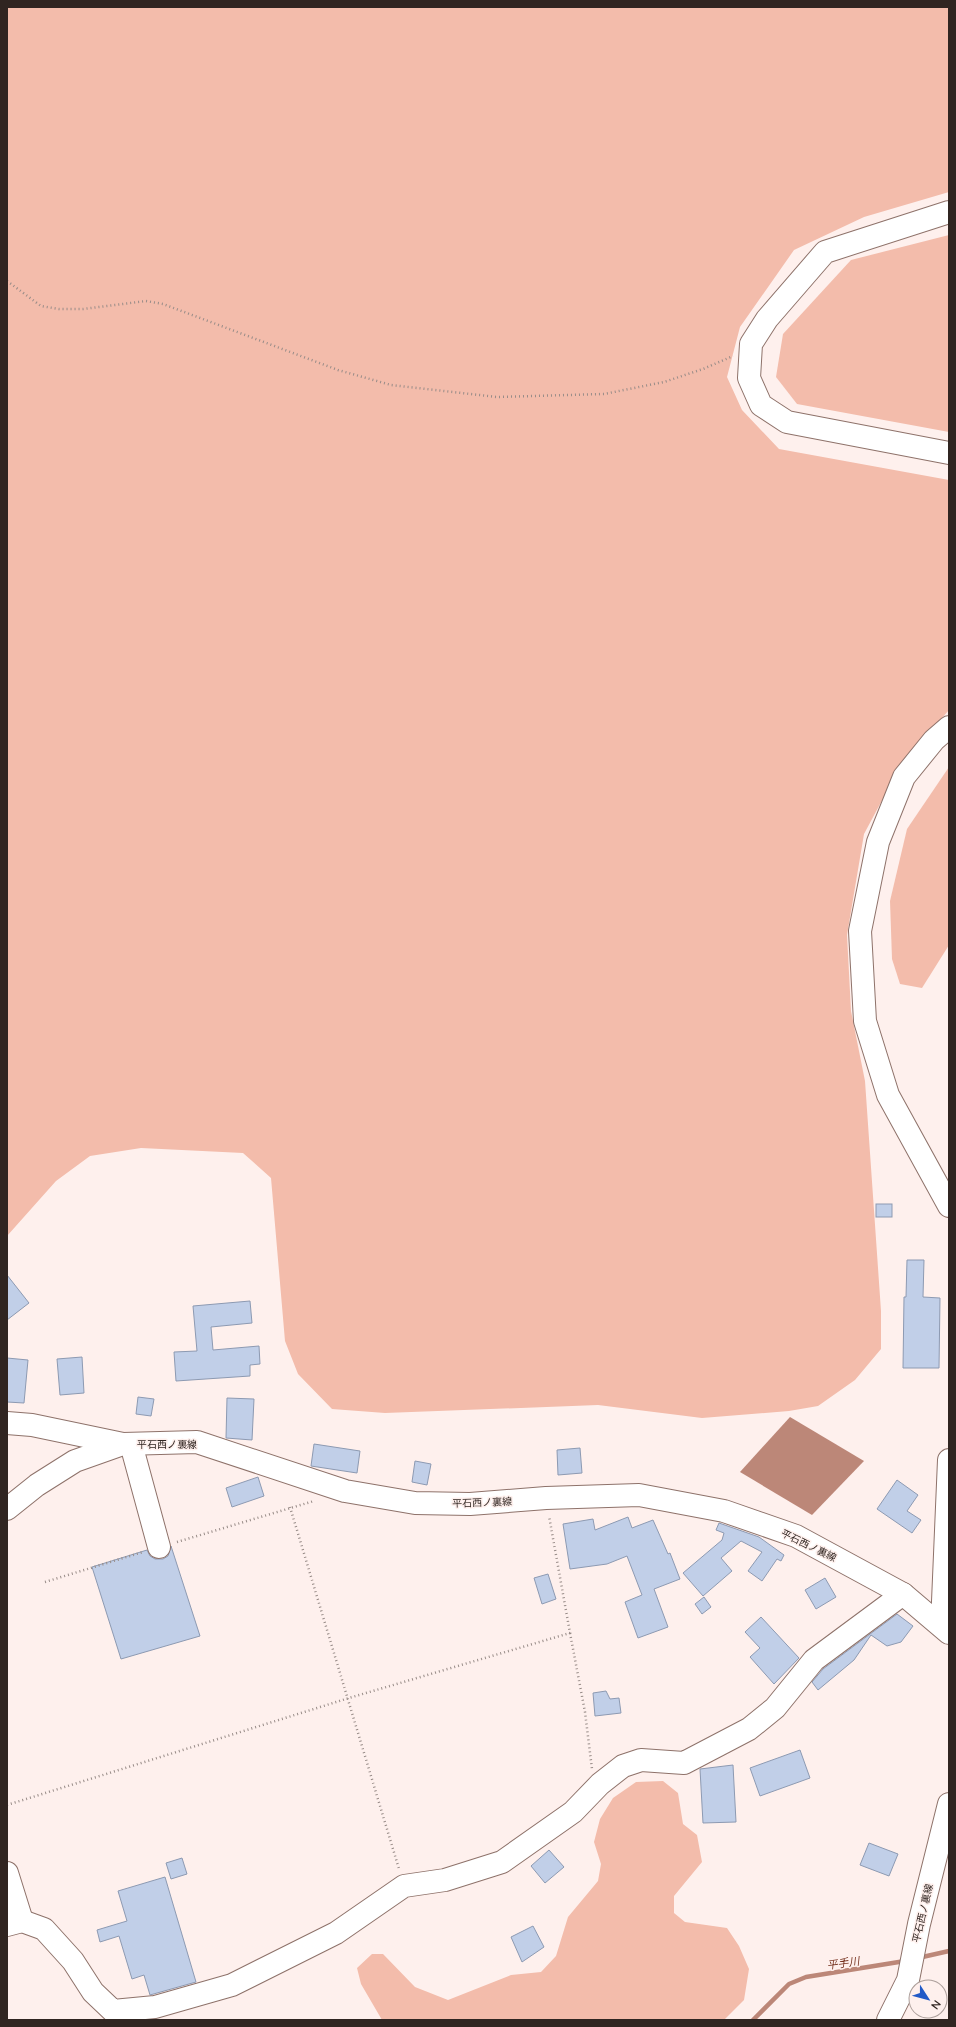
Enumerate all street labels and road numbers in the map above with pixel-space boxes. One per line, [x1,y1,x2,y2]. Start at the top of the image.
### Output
street label: 平石西ノ裏線 [137,1438,197,1451]
street label: 平石西ノ裏線 [452,1495,512,1510]
street label: 平石西ノ裏線 [779,1526,839,1564]
street label: 平石西ノ裏線 [909,1882,936,1944]

